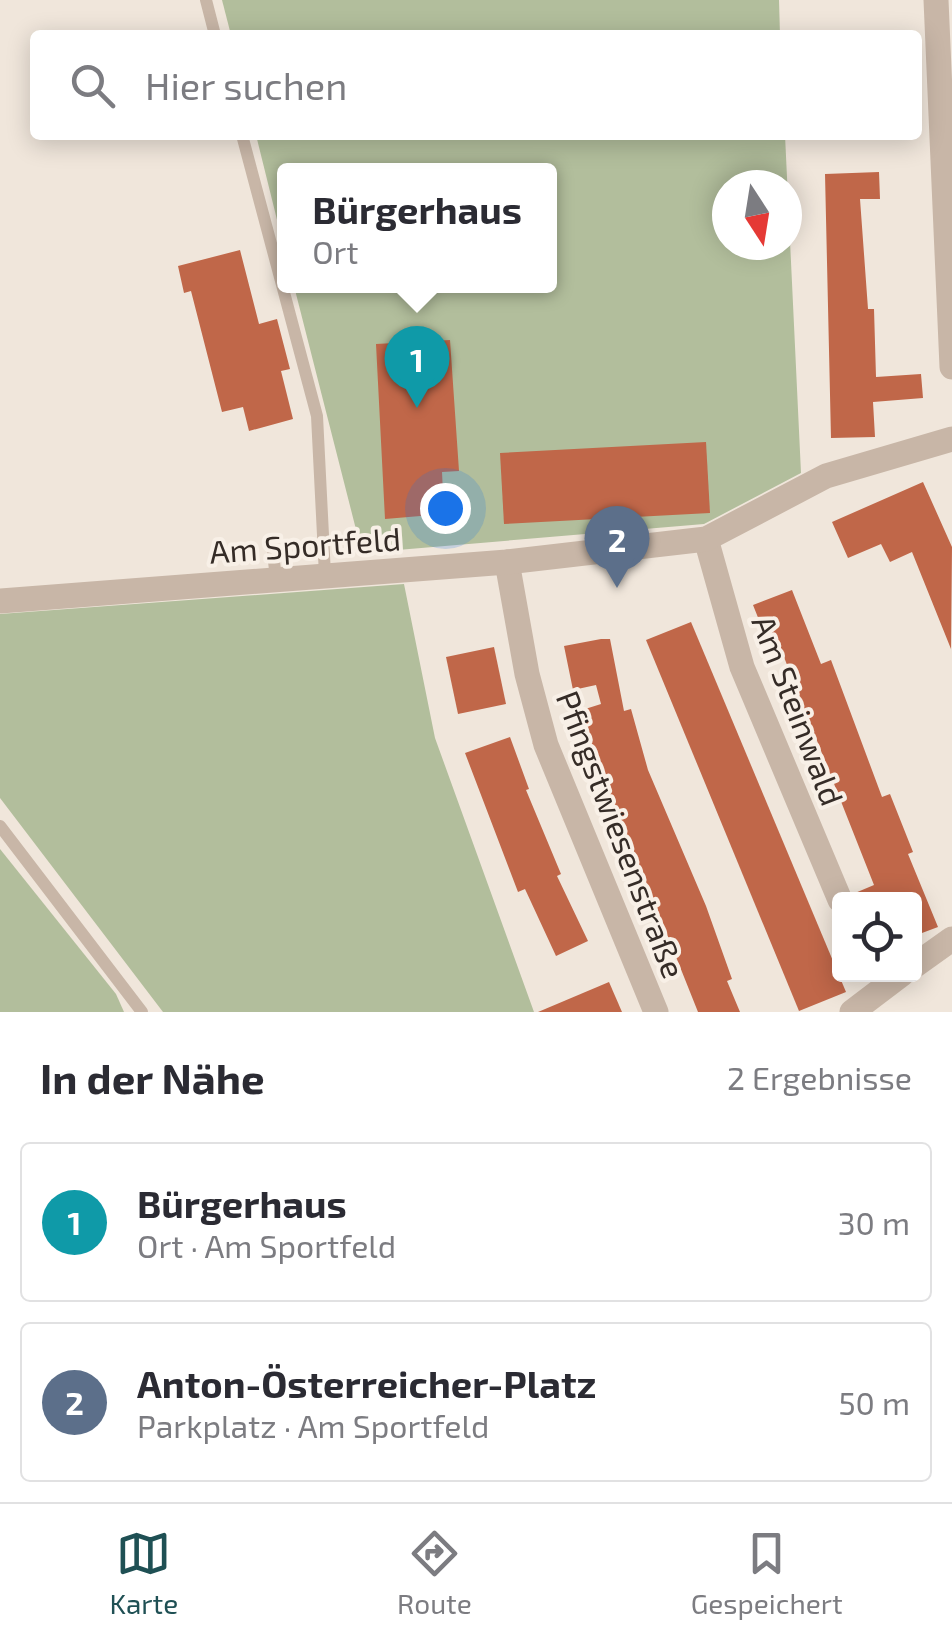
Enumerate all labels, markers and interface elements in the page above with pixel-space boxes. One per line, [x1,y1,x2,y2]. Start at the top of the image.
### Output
search box [30,30,922,140]
icon: search [65,58,120,113]
text: Hier suchen [145,62,347,108]
popup [277,163,557,293]
north arrow [712,170,802,260]
text: Bürgerhaus [312,186,522,232]
text: Ort [312,232,359,270]
pin: 1 [384,326,450,408]
your location [420,483,471,534]
pin: 2 [584,506,650,588]
street label: Am Sportfeld [208,518,402,570]
street label: Am Steinwald [745,610,853,810]
street label: Pfingstwiesenstraße [550,685,694,983]
map controls [832,892,922,982]
button: locate [832,892,922,982]
text: In der Nähe [40,1052,265,1102]
text: 2 Ergebnisse [727,1058,912,1096]
text: Bürgerhaus [137,1180,347,1226]
text: 1 [68,1203,81,1241]
text: 30 m [838,1203,910,1241]
text: Ort · Am Sportfeld [137,1226,396,1264]
text: Anton-Österreicher-Platz [137,1360,596,1406]
text: 2 [65,1383,84,1421]
text: 50 m [838,1383,910,1421]
text: Parkplatz · Am Sportfeld [137,1406,489,1444]
tab: Karte [109,1526,178,1620]
tab: Route [397,1526,472,1620]
tab: Gespeichert [691,1526,843,1620]

